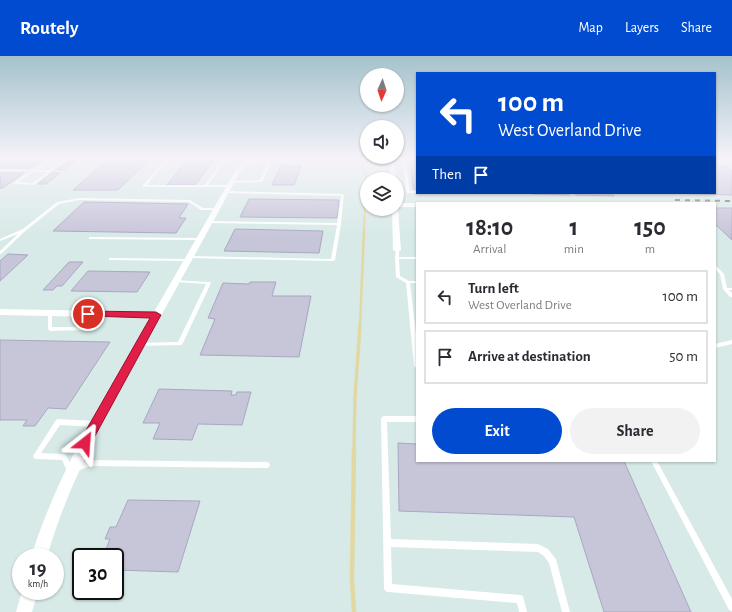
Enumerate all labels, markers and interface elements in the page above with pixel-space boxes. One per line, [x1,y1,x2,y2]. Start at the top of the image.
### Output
text: Routely [20,19,79,38]
text: Map [578,21,603,35]
text: Layers [625,21,659,35]
text: Share [681,21,712,35]
north arrow [360,68,404,112]
map controls [360,68,404,216]
icon: left [432,88,484,140]
text: 100 m [498,89,564,117]
button: sound [360,120,404,164]
text: West Overland Drive [498,122,641,140]
icon: arrive [470,164,492,186]
text: Then [432,167,462,182]
button: layers [360,172,404,216]
text: 18:10 [466,216,513,240]
text: 1 [569,216,578,240]
text: 150 [634,216,666,240]
text: Arrival [473,243,507,256]
text: min [564,243,584,256]
text: m [645,243,655,256]
text: Turn left [468,281,519,296]
icon: left [434,286,456,308]
text: 100 m [663,289,698,304]
pin [71,297,105,331]
text: West Overland Drive [468,299,572,312]
icon: arrive [77,303,99,325]
icon: arrive [434,346,456,368]
text: Arrive at destination [468,349,591,364]
text: 50 m [669,349,698,364]
button: Exit [432,408,562,454]
button: Share [570,408,700,454]
position arrow [64,422,106,464]
speed limit sign: 30 [72,548,124,600]
text: 19 [30,559,46,579]
text: km/h [28,579,48,589]

